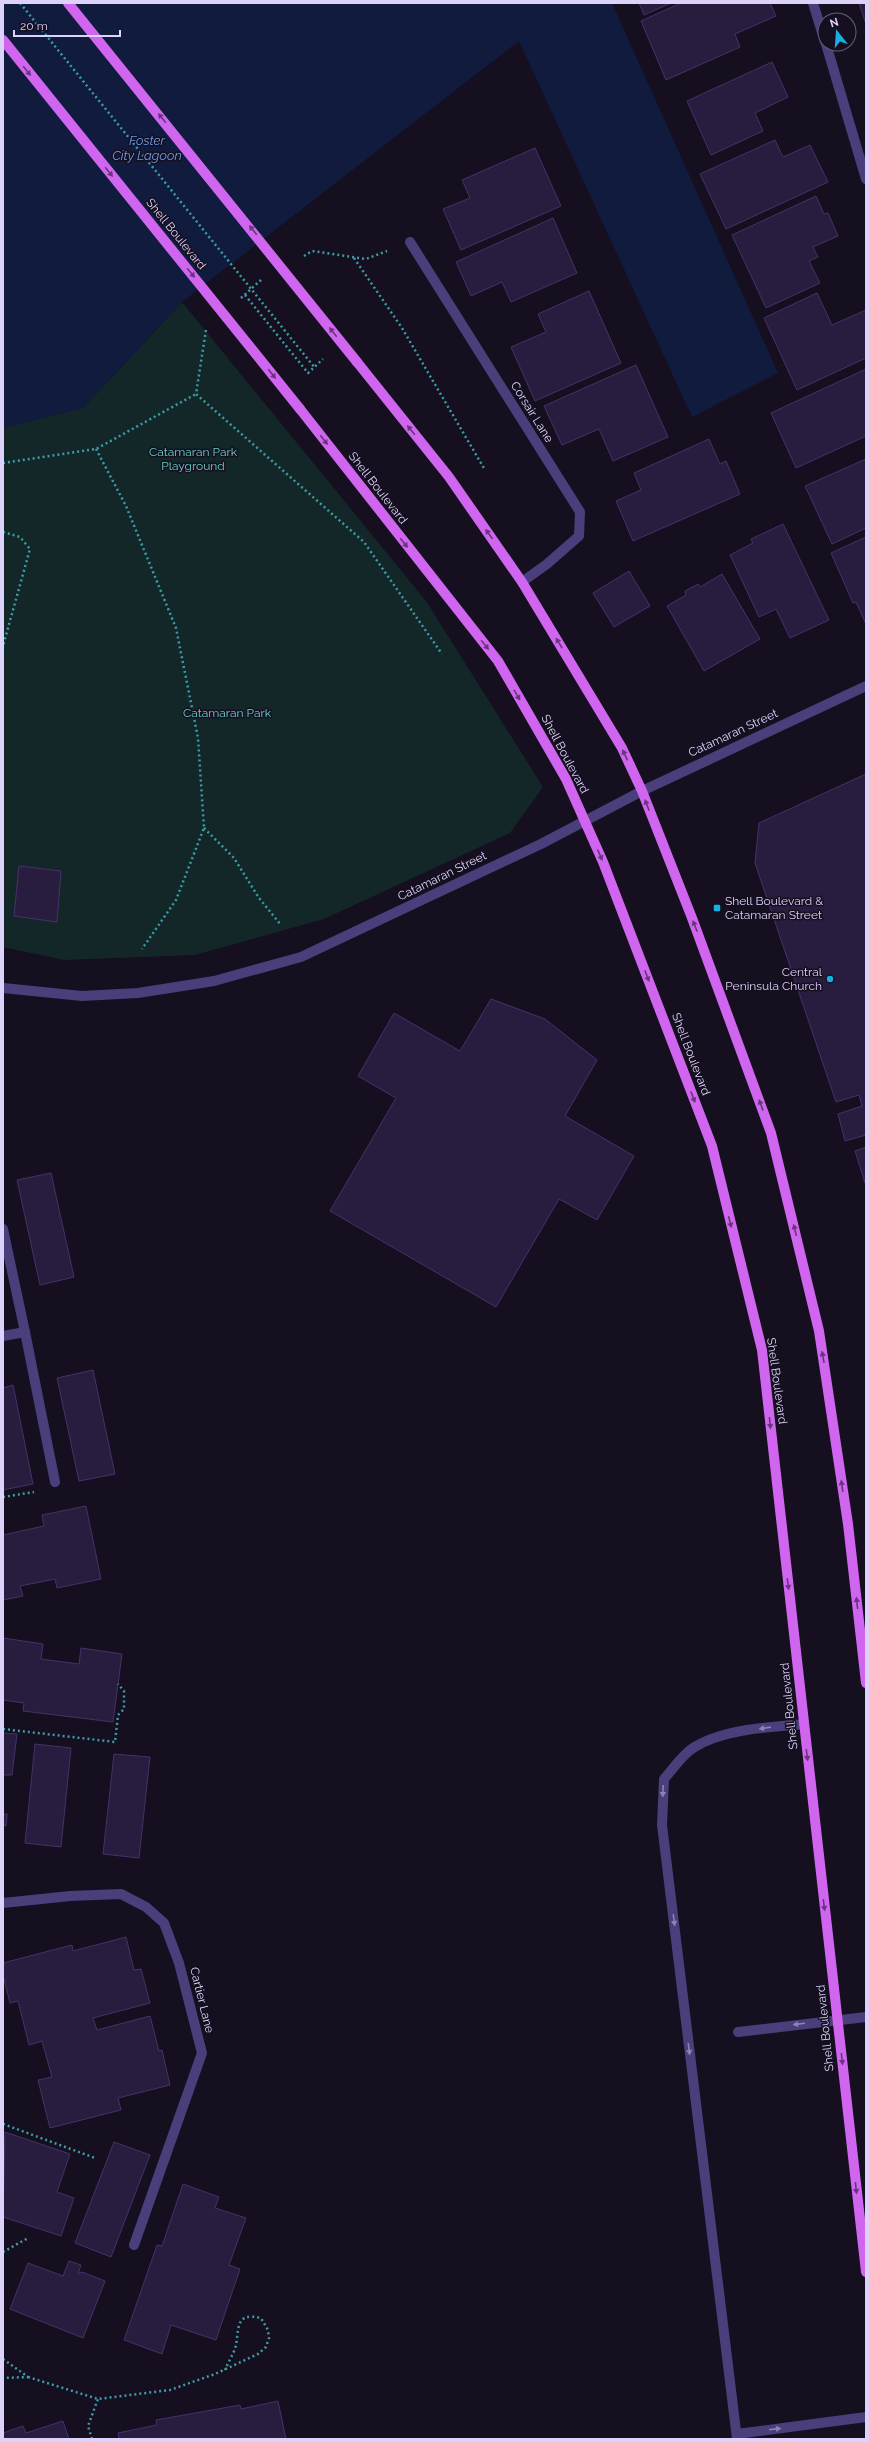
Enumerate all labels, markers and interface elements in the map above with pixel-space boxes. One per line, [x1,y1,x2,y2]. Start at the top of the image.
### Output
scale bar [14,12,120,38]
north arrow [817,12,857,52]
text: N [828,15,840,30]
text: 20 m [20,19,48,33]
one-way arrow [23,65,32,76]
one-way arrow [157,113,166,123]
water label: Foster City Lagoon [112,133,182,163]
one-way arrow [105,166,113,177]
street label: Shell Boulevard [143,196,209,272]
one-way arrow [248,224,257,235]
one-way arrow [186,268,195,279]
one-way arrow [329,326,338,337]
one-way arrow [268,369,277,380]
street label: Corsair Lane [508,379,556,445]
one-way arrow [407,424,416,435]
one-way arrow [320,435,329,446]
park label: Catamaran Park Playground [149,445,238,473]
street label: Shell Boulevard [346,449,410,527]
one-way arrow [485,529,493,539]
one-way arrow [400,537,409,548]
one-way arrow [555,637,562,649]
one-way arrow [480,639,489,650]
one-way arrow [514,689,521,701]
park label: Catamaran Park [183,706,272,720]
street label: Catamaran Street [686,706,780,760]
street label: Shell Boulevard [538,712,592,796]
one-way arrow [622,750,628,761]
one-way arrow [644,798,650,810]
street label: Catamaran Street [395,848,489,904]
one-way arrow [597,849,603,860]
place label: Shell Boulevard & Catamaran Street [725,894,823,922]
marker: Shell Boulevard & Catamaran Street [712,903,722,913]
one-way arrow [691,919,697,931]
place label: Central Peninsula Church [725,965,823,993]
one-way arrow [644,971,650,983]
marker: Central Peninsula Church [825,974,835,984]
street label: Shell Boulevard [669,1011,713,1097]
one-way arrow [691,1092,697,1104]
one-way arrow [758,1098,764,1110]
one-way arrow [728,1216,734,1228]
one-way arrow [791,1224,797,1237]
street label: Shell Boulevard [764,1337,790,1425]
one-way arrow [820,1351,826,1363]
one-way arrow [767,1417,773,1429]
one-way arrow [839,1480,845,1492]
one-way arrow [785,1578,791,1590]
one-way arrow [854,1597,860,1609]
street label: Shell Boulevard [777,1662,801,1750]
one-way arrow [759,1725,771,1731]
one-way arrow [804,1749,810,1761]
one-way arrow [660,1785,666,1798]
one-way arrow [821,1898,828,1911]
one-way arrow [670,1914,677,1926]
street label: Cartier Lane [187,1966,217,2034]
street label: Shell Boulevard [813,1984,837,2072]
one-way arrow [793,2021,805,2027]
one-way arrow [686,2043,692,2055]
one-way arrow [839,2053,845,2065]
one-way arrow [853,2182,860,2194]
one-way arrow [769,2426,781,2432]

